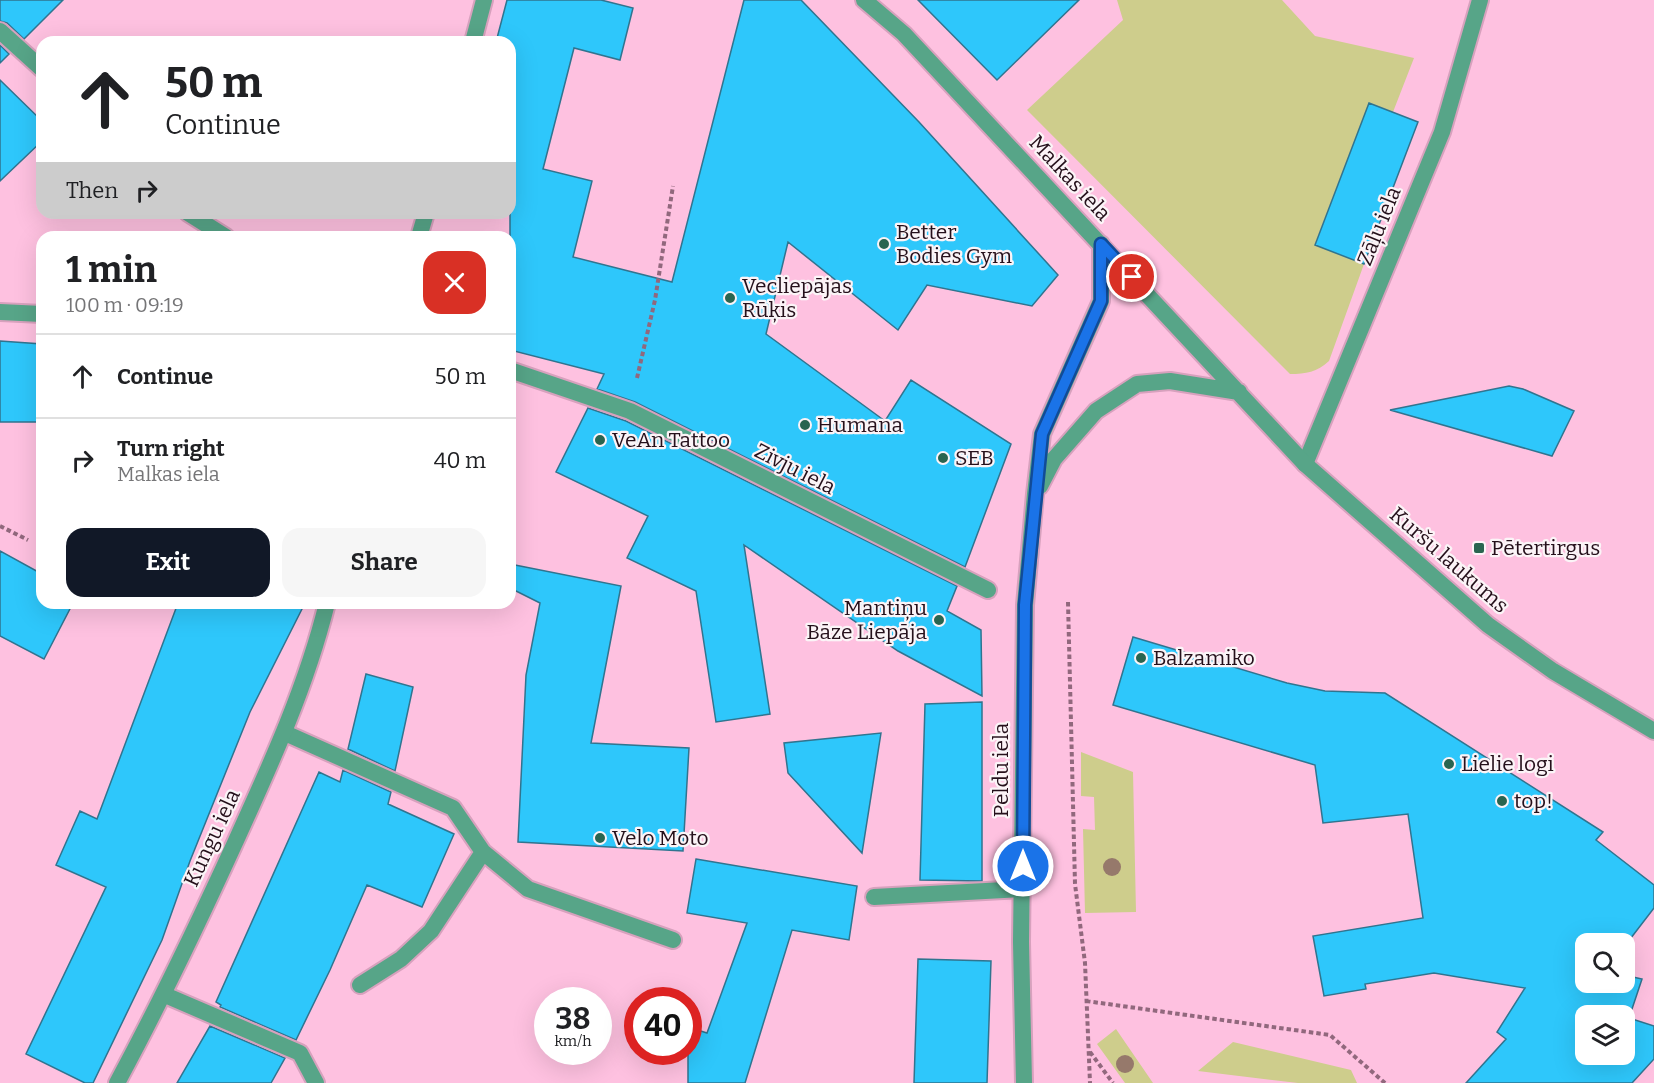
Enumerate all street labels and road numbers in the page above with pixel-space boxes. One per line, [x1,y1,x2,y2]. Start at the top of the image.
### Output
street label: Malkas iela [1024,130,1117,227]
street label: Zāļu iela [1351,182,1407,269]
street label: Zivju iela [750,438,840,501]
street label: Kuršu laukums [1384,501,1514,619]
street label: Peldu iela [988,722,1014,817]
street label: Kungu iela [178,785,246,891]

